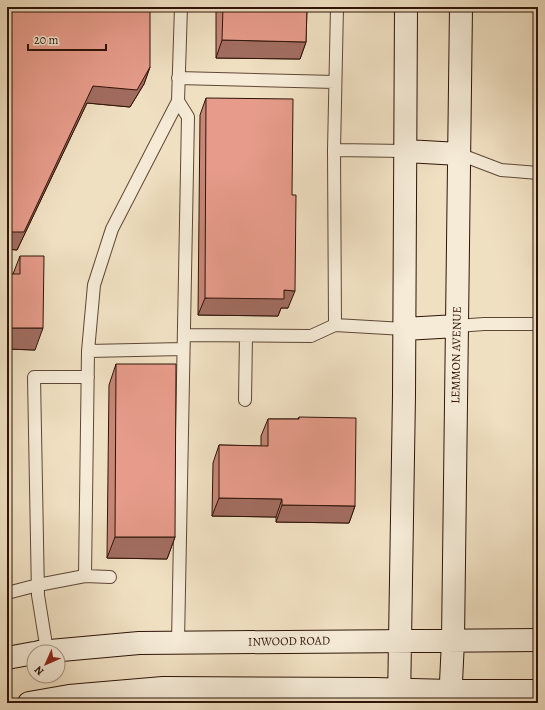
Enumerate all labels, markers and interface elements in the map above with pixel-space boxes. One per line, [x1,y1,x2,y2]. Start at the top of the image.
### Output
scale bar [28,26,106,52]
text: 20 m [34,32,58,48]
street label: LEMMON AVENUE [447,306,465,404]
street label: INWOOD ROAD [248,632,330,650]
north arrow [26,644,66,684]
text: N [31,663,47,679]

